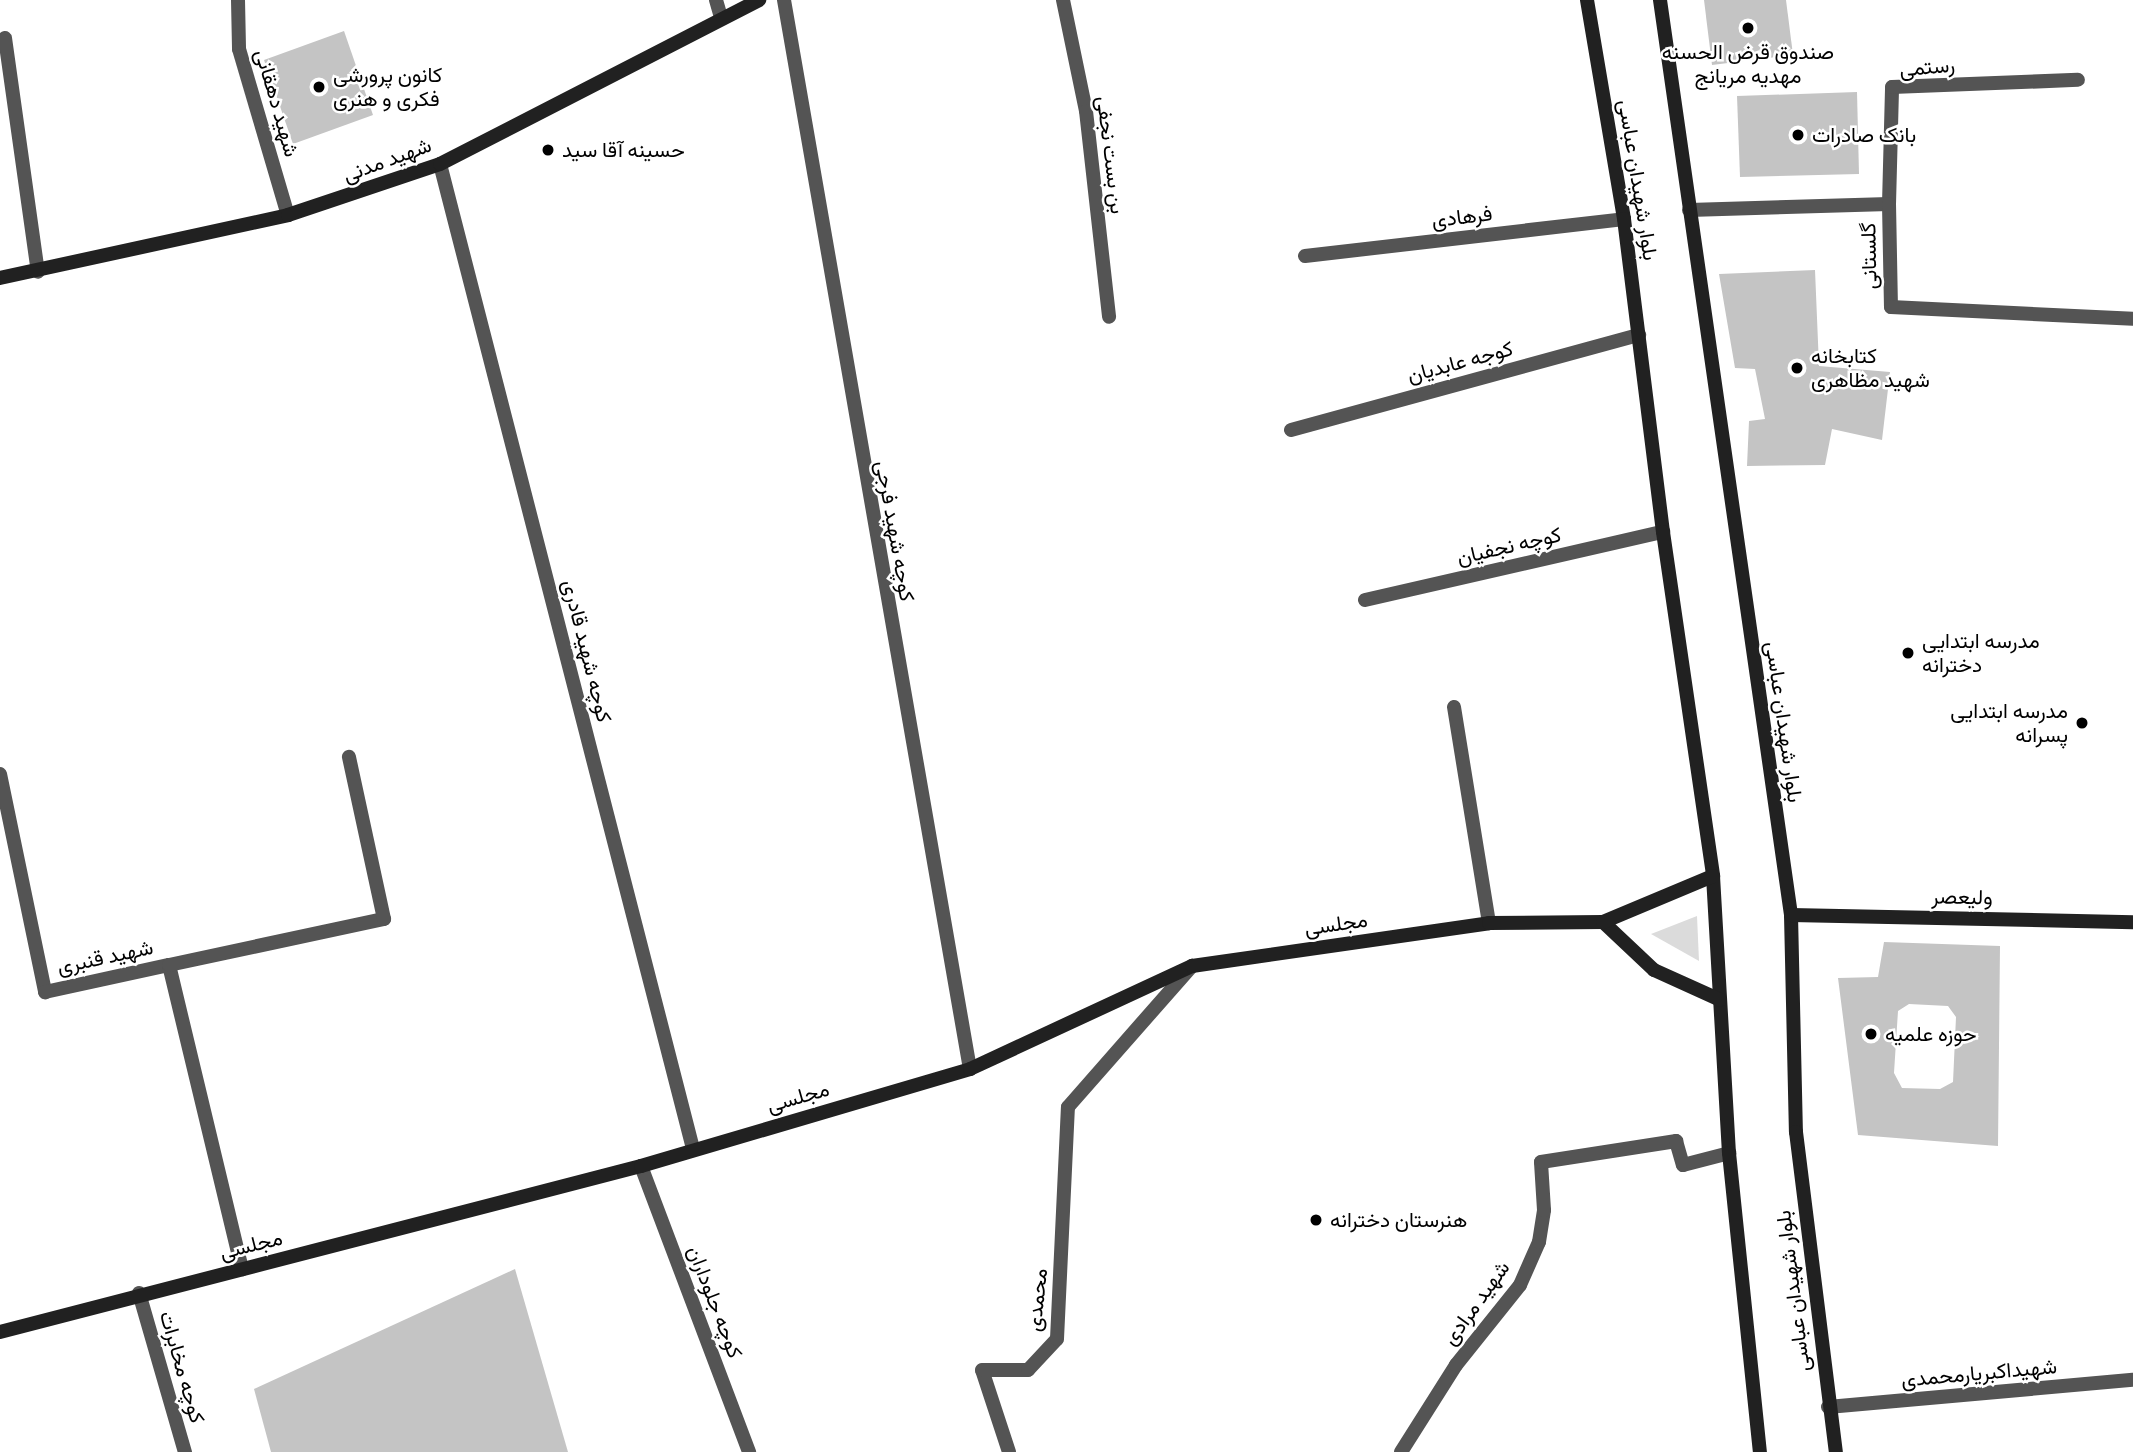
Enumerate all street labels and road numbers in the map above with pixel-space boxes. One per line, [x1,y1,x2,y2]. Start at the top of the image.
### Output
street label: شهید دهقانی [250,46,304,160]
street label: رستمی [1898,52,1956,82]
street label: بن بست نجفی [1091,95,1131,215]
street label: بلوار شهیدان عباسی [1613,98,1663,262]
street label: شهید مدنی [339,132,435,188]
street label: فرهادی [1430,201,1494,233]
street label: گلستانی [1856,222,1882,290]
street label: کوجه عابدیان [1404,336,1516,388]
street label: کوچه شهید فرجی [870,459,920,603]
street label: کوچه نجفیان [1454,522,1564,570]
street label: کوچه شهید قادری [557,577,617,725]
street label: بلوار شهیدان عباسی [1760,640,1808,804]
street label: ولیعصر [1931,884,1993,910]
street label: مجلسی [1303,907,1369,941]
street label: شهید قنبری [55,935,155,979]
street label: مجلسی [764,1076,832,1118]
street label: بلوار شهیدان عباسی [1771,1209,1815,1373]
street label: مجلسی [217,1225,285,1265]
street label: کوچه جلوداران [682,1242,748,1362]
street label: شهید مرادی [1437,1256,1515,1350]
street label: محمدی [1021,1267,1053,1333]
street label: کوچه مخابرات [154,1308,210,1426]
street label: شهیداکبریارمحمدی [1900,1354,2058,1392]

